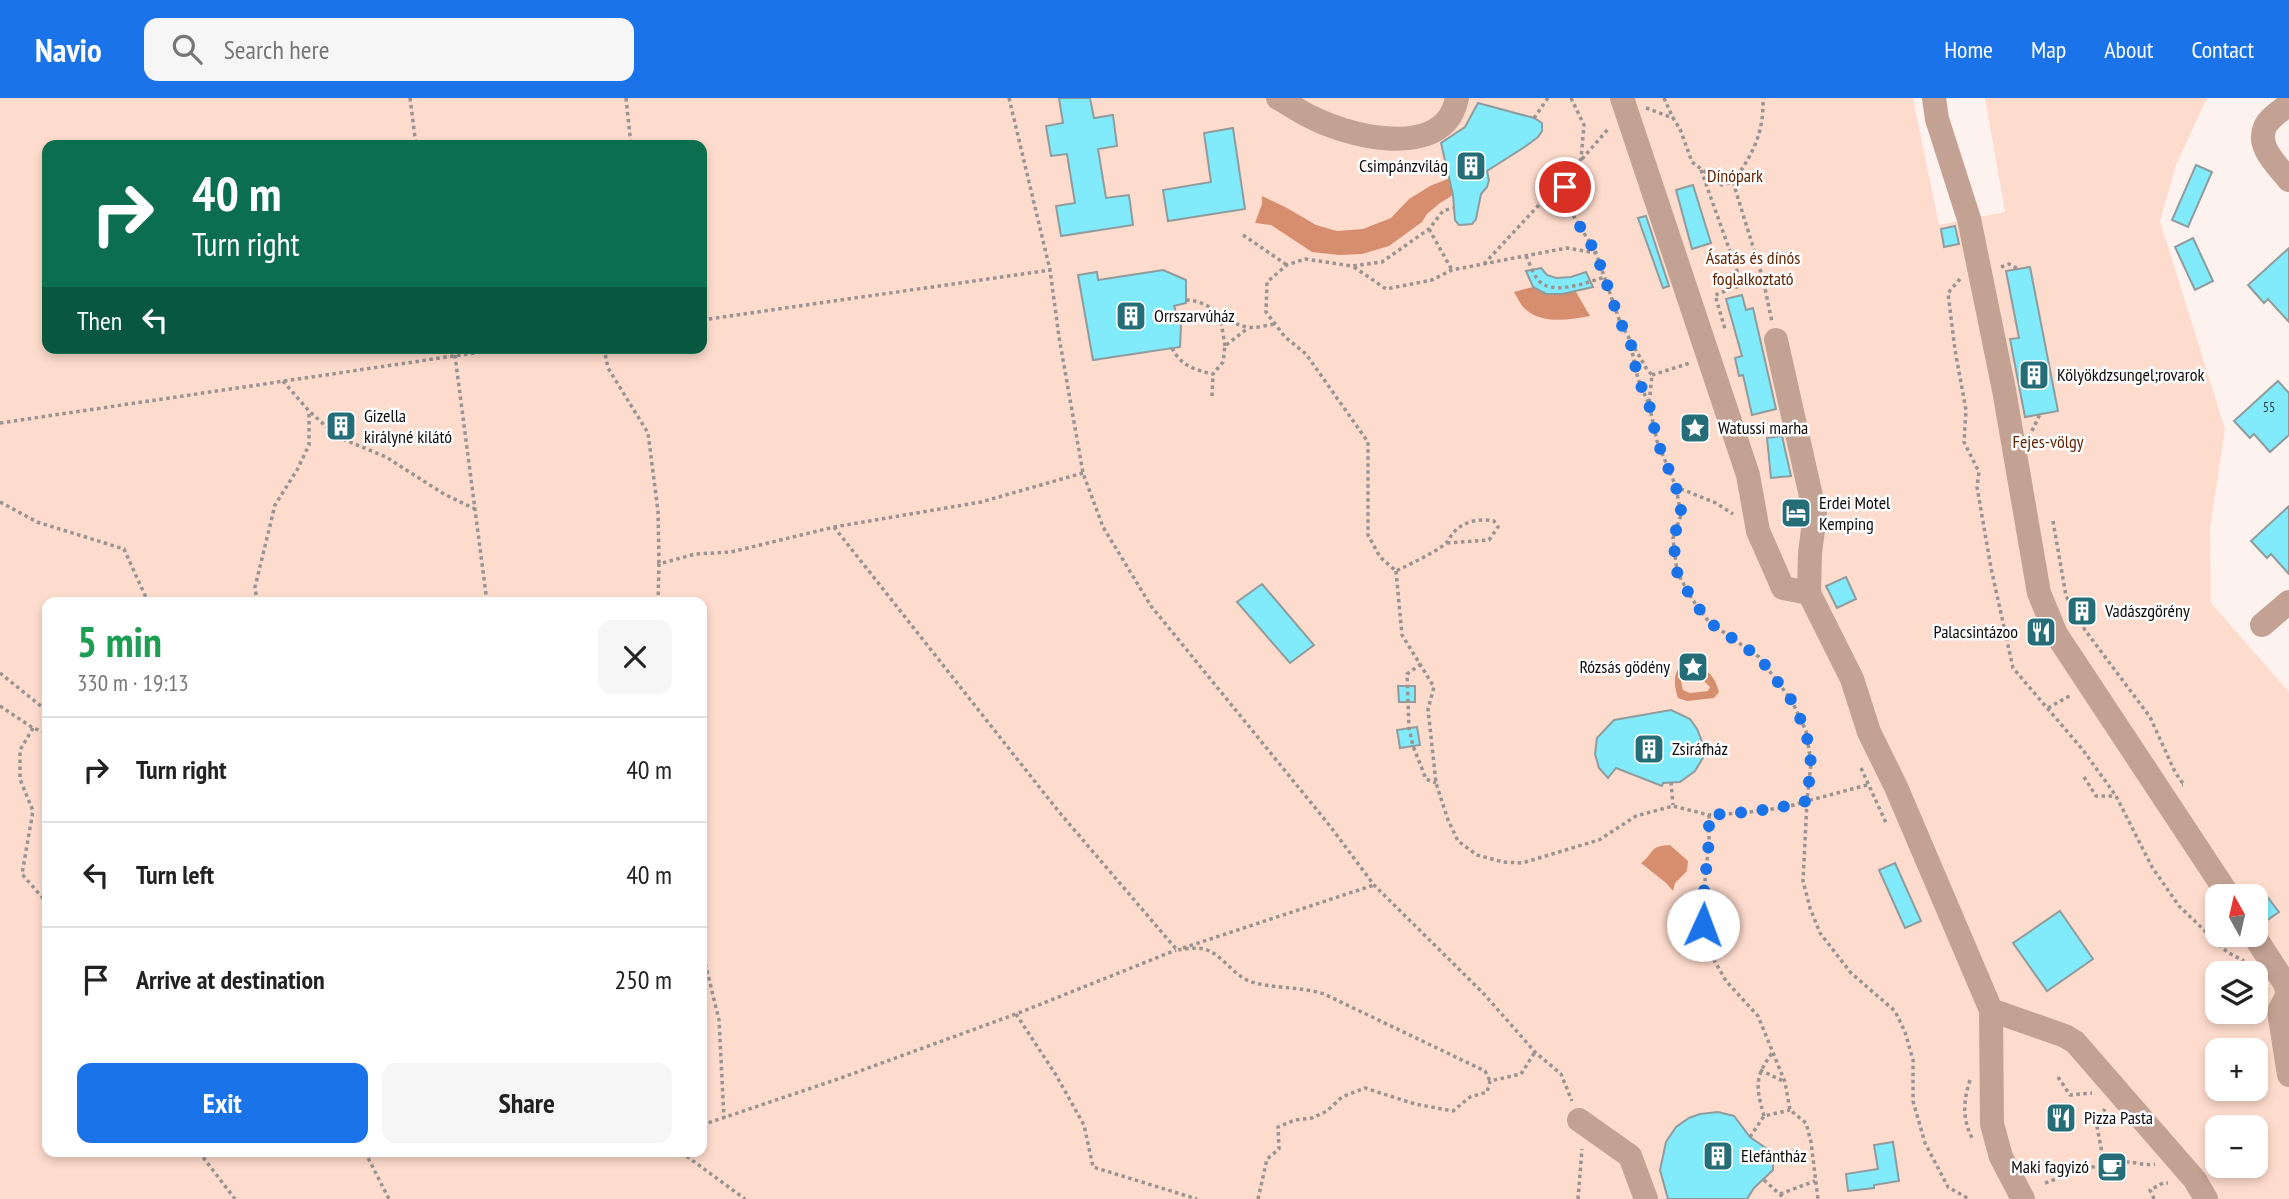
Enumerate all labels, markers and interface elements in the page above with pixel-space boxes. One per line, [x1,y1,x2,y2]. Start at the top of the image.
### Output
search box [144,18,634,81]
text: Navio [35,28,102,71]
icon: search [168,30,206,68]
text: Search here [224,33,329,66]
text: Home [1944,34,1993,65]
text: Map [2031,34,2066,65]
text: About [2104,34,2153,65]
text: Contact [2191,34,2254,65]
building icon: Csimpánzvilág [1454,149,1488,183]
place label: Csimpánzvilág [1359,154,1448,177]
pin [1535,157,1595,217]
text: 40 m [192,161,281,225]
park label: Dínópark [1707,164,1763,187]
icon: right [77,168,168,259]
icon: arrive [1546,168,1584,206]
text: Turn right [192,223,300,265]
park label: Ásatás és dínós foglalkoztató [1706,246,1800,290]
building icon: Orrszarvúház [1114,299,1148,333]
icon: left [136,301,174,339]
text: Then [77,304,122,337]
place label: Orrszarvúház [1154,304,1235,327]
building icon: Kölyökdzsungel;rovarok [2017,358,2051,392]
place label: Kölyökdzsungel;rovarok [2057,363,2204,386]
house number: 55 [2263,398,2275,416]
place label: Gizella királyné kilátó [364,404,452,448]
building icon: Gizella királyné kilátó [324,409,358,443]
place icon: Watussi marha [1678,411,1712,445]
place label: Watussi marha [1718,416,1808,439]
park label: Fejes-völgy [2013,430,2084,453]
place label: Erdei Motel Kemping [1819,491,1891,535]
hotel icon: Erdei Motel Kemping [1779,496,1813,530]
building icon: Vadászgörény [2065,594,2099,628]
place label: Vadászgörény [2104,599,2190,622]
text: 5 min [77,614,162,669]
restaurant icon: Palacsintázoo [2024,615,2058,649]
button: close [598,620,672,694]
place label: Palacsintázoo [1934,620,2018,643]
place icon: Rózsás gödény [1676,650,1710,684]
place label: Rózsás gödény [1579,655,1670,678]
text: 330 m · 19:13 [77,668,189,697]
building icon: Zsiráfház [1632,732,1666,766]
place label: Zsiráfház [1672,737,1728,760]
icon: right [77,751,115,789]
text: Turn right [136,753,227,786]
text: 40 m [626,753,672,786]
icon: left [77,856,115,894]
text: Turn left [136,858,214,891]
text: 40 m [626,858,672,891]
north arrow [2205,884,2268,947]
map controls [2205,884,2268,1178]
position arrow [1666,888,1740,962]
icon: arrive [77,961,115,999]
button: layers [2205,961,2268,1024]
text: Arrive at destination [136,963,325,996]
text: 250 m [614,963,672,996]
button: + [2205,1038,2268,1101]
button: Exit [77,1063,368,1143]
button: Share [382,1063,672,1143]
restaurant icon: Pizza Pasta [2044,1101,2078,1135]
place label: Pizza Pasta [2084,1106,2153,1129]
button: − [2205,1115,2268,1178]
building icon: Elefántház [1701,1139,1735,1173]
place label: Elefántház [1741,1144,1807,1167]
cafe icon: Maki fagyizó [2095,1150,2129,1184]
place label: Maki fagyizó [2011,1155,2089,1178]

